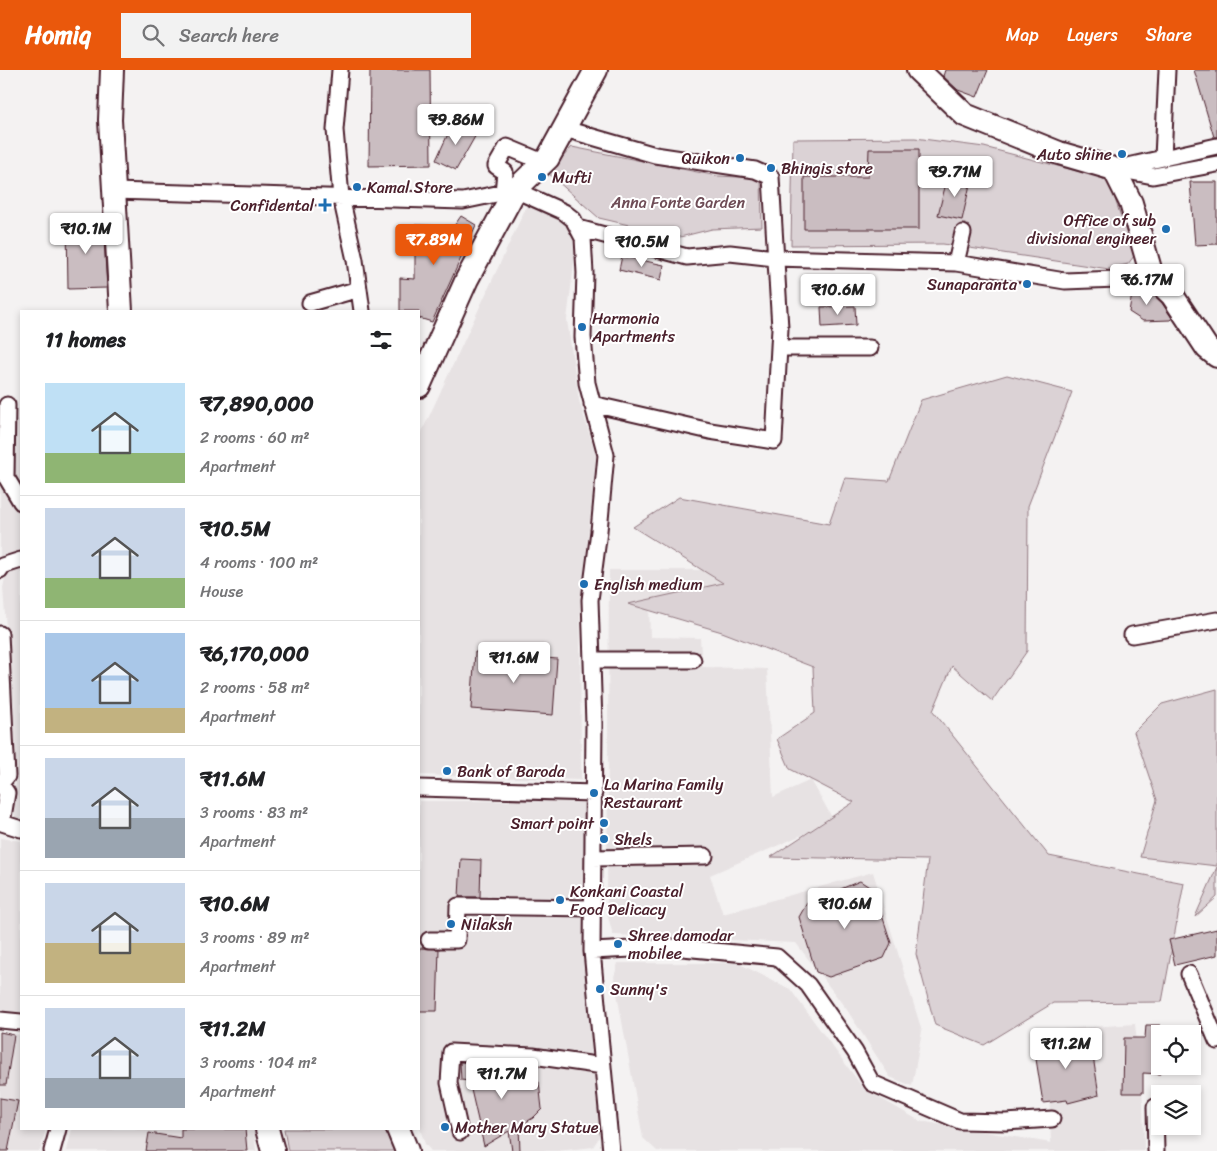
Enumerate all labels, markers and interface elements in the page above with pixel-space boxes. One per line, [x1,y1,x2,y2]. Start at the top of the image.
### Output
search box [121,13,471,58]
text: Homiq [25,14,91,56]
text: Search here [179,19,279,52]
text: Map [1006,19,1039,51]
text: Layers [1067,19,1118,51]
text: Share [1146,19,1192,51]
icon: search [139,21,167,49]
pin: ₹9.86M [415,104,497,146]
text: ₹9.86M [428,105,484,134]
place label: Auto shine [1036,140,1112,169]
place label: Quikon [682,144,730,173]
marker: Auto shine [1116,148,1128,160]
marker: Quikon [734,152,746,164]
place label: Bhingis store [781,154,873,183]
pin: ₹9.71M [914,156,996,198]
text: ₹9.71M [929,157,981,186]
marker: Bhingis store [765,162,777,174]
place label: Mufti [552,163,592,192]
marker: Mufti [536,171,548,183]
place label: Kamal Store [367,173,453,202]
marker: Kamal Store [351,181,363,193]
park label: Anna Fonte Garden [610,188,745,217]
place label: Confidental [230,191,314,220]
marker: Confidental [318,198,332,212]
place label: Office of sub divisional engineer [1027,206,1157,253]
pin: ₹10.1M [45,212,127,255]
text: ₹10.1M [61,214,111,243]
marker: Office of sub divisional engineer [1160,223,1172,235]
pin: ₹7.89M [393,224,475,266]
text: ₹7.89M [406,225,462,254]
pin: ₹10.5M [601,226,683,268]
text: ₹10.5M [615,227,669,256]
pin: ₹6.17M [1106,264,1188,306]
text: ₹6.17M [1121,265,1173,294]
place label: Sunaparanta [927,270,1018,299]
pin: ₹10.6M [797,274,879,316]
text: ₹10.6M [812,275,864,304]
marker: Sunaparanta [1021,278,1033,290]
place label: Harmonia Apartments [591,304,676,351]
text: 11 homes [45,321,126,359]
marker: Harmonia Apartments [576,321,588,333]
icon: filters [367,326,395,354]
text: ₹7,890,000 [200,385,314,423]
icon: home [85,403,145,463]
text: 2 rooms · 60 m² [200,423,310,452]
text: Apartment [200,452,276,481]
text: ₹10.5M [200,510,270,548]
icon: home [85,528,145,588]
text: 4 rooms · 100 m² [200,548,318,577]
place label: English medium [594,570,703,599]
text: House [200,577,243,606]
marker: English medium [578,578,590,590]
text: ₹6,170,000 [200,635,309,673]
pin: ₹11.6M [473,642,555,684]
text: ₹11.6M [489,643,539,672]
icon: home [85,653,145,713]
text: 2 rooms · 58 m² [200,673,310,702]
text: Apartment [200,702,276,731]
place label: Bank of Baroda [457,757,566,786]
text: ₹11.6M [200,760,265,798]
marker: Bank of Baroda [441,765,453,777]
place label: La Marina Family Restaurant [604,770,724,817]
icon: home [85,778,145,838]
marker: La Marina Family Restaurant [588,787,600,799]
text: 3 rooms · 83 m² [200,798,308,827]
place label: Smart point [510,809,595,838]
marker: Smart point [598,817,610,829]
place label: Shels [614,825,652,854]
text: Apartment [200,827,276,856]
marker: Shels [598,833,610,845]
place label: Konkani Coastal Food Delicacy [570,877,684,924]
text: ₹10.6M [200,885,269,923]
pin: ₹10.6M [804,888,886,930]
text: ₹10.6M [819,889,871,918]
marker: Konkani Coastal Food Delicacy [554,894,566,906]
icon: home [85,903,145,963]
place label: Nilaksh [461,910,513,939]
marker: Nilaksh [445,918,457,930]
place label: Shree damodar mobilee [628,921,735,968]
text: 3 rooms · 89 m² [200,923,309,952]
marker: Shree damodar mobilee [612,938,624,950]
text: Apartment [200,952,276,981]
place label: Sunny's [610,975,668,1004]
marker: Sunny's [594,983,606,995]
text: ₹11.2M [200,1010,265,1048]
map controls [1151,1025,1201,1135]
button: locate [1151,1025,1201,1075]
icon: home [85,1028,145,1088]
pin: ₹11.2M [1025,1028,1107,1070]
text: ₹11.2M [1041,1029,1091,1058]
text: 3 rooms · 104 m² [200,1048,317,1077]
pin: ₹11.7M [461,1058,543,1100]
text: ₹11.7M [477,1059,527,1088]
text: Apartment [200,1077,276,1106]
button: layers [1151,1085,1201,1135]
place label: Mother Mary Statue [455,1113,599,1142]
marker: Mother Mary Statue [439,1121,451,1133]

